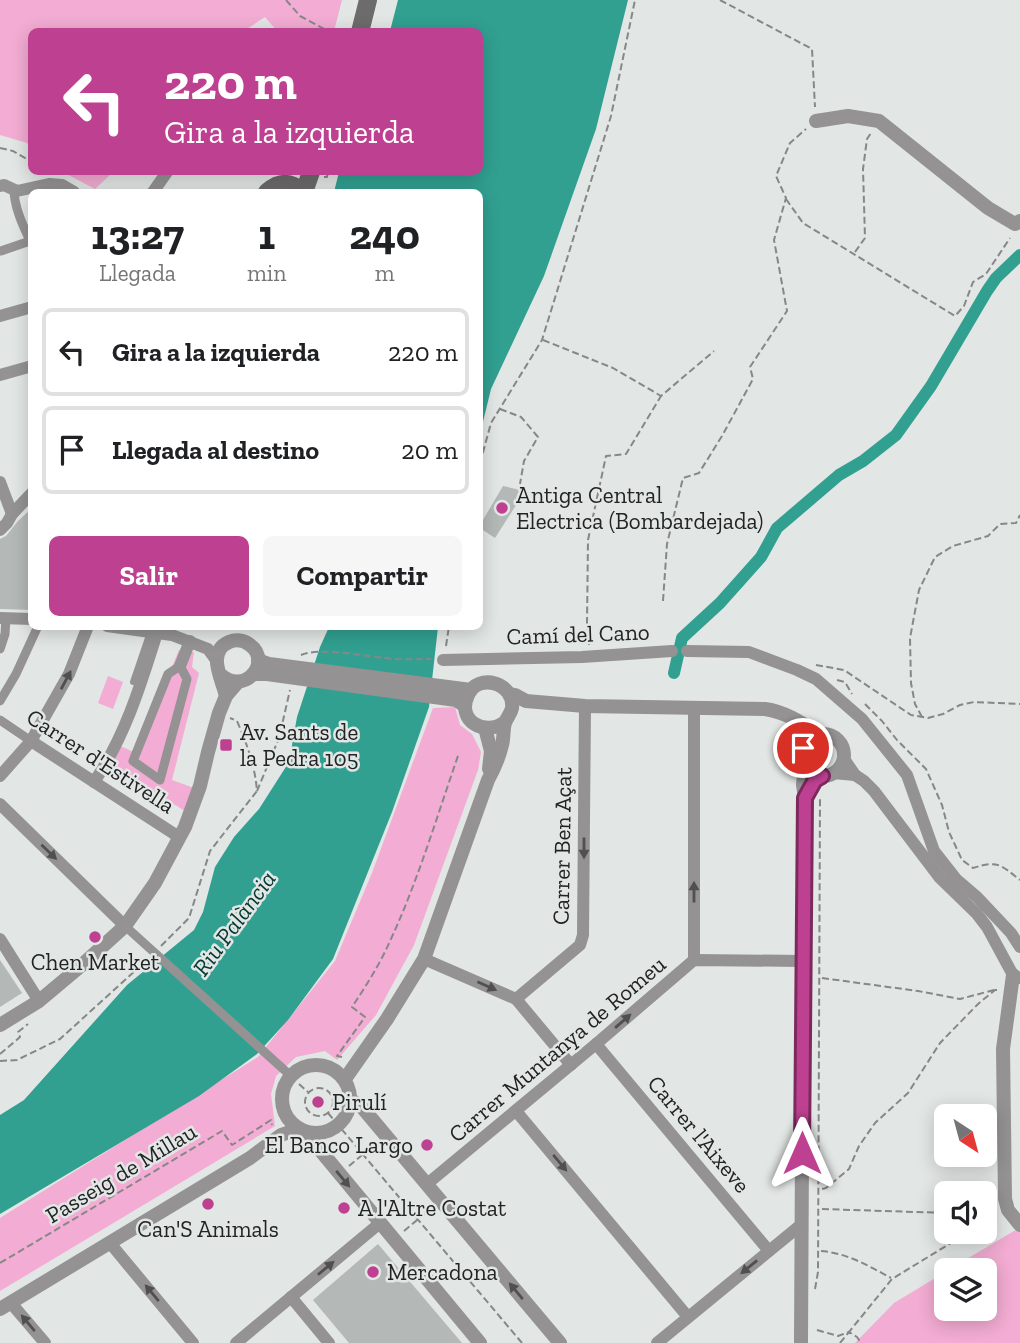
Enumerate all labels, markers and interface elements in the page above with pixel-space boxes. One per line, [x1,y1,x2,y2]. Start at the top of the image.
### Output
text: 220 m [164,53,297,112]
icon: left [49,56,140,147]
text: Gira a la izquierda [164,113,415,151]
text: 13:27 [91,209,184,260]
text: 1 [258,209,275,260]
text: 240 [349,209,420,260]
text: Llegada [99,259,176,287]
text: min [247,259,286,287]
text: m [375,259,395,287]
icon: left [53,333,91,371]
text: Gira a la izquierda [112,336,320,368]
text: 220 m [388,336,458,368]
icon: arrive [53,431,91,469]
text: Llegada al destino [112,434,319,466]
text: 20 m [401,434,458,466]
place label: Antiga Central Electrica (Bombardejada) [516,481,763,535]
marker: Antiga Central Electrica (Bombardejada) [494,500,510,516]
button: Salir [49,536,249,616]
button: Compartir [263,536,462,616]
street label: Camí del Cano [506,618,650,650]
one-way arrow [60,670,71,690]
street label: Carrer d'Estivella [22,703,180,819]
place label: Av. Sants de la Pedra 105 [240,718,358,772]
pin [773,718,833,778]
icon: arrive [784,729,822,767]
marker: Av. Sants de la Pedra 105 [218,737,234,753]
street label: Carrer Ben Açat [547,766,577,925]
one-way arrow [578,837,590,859]
one-way arrow [40,843,57,859]
water label: Riu Palància [186,865,282,981]
one-way arrow [688,881,700,903]
marker: Chen Market [87,929,103,945]
place label: Chen Market [31,948,160,976]
street label: Carrer Muntanya de Romeu [443,950,671,1148]
one-way arrow [476,981,497,992]
one-way arrow [615,1014,632,1029]
street label: Carrer l'Aixeve [642,1070,756,1198]
place label: Pirulí [332,1088,387,1116]
marker: Pirulí [310,1094,326,1110]
north arrow [934,1104,998,1167]
map controls [934,1104,997,1321]
position arrow [765,1116,839,1190]
street label: Passeig de Millau [40,1117,202,1229]
place label: El Banco Largo [265,1131,413,1159]
marker: El Banco Largo [419,1137,435,1153]
one-way arrow [552,1154,567,1172]
one-way arrow [335,1170,351,1188]
button: sound [934,1181,997,1244]
place label: A l'Altre Costat [358,1194,507,1222]
marker: Can'S Animals [200,1196,216,1212]
marker: A l'Altre Costat [336,1200,352,1216]
place label: Can'S Animals [137,1215,279,1243]
place label: Mercadona [387,1258,498,1286]
button: layers [934,1258,997,1321]
one-way arrow [740,1259,757,1274]
one-way arrow [318,1261,335,1276]
marker: Mercadona [365,1264,381,1280]
one-way arrow [509,1282,524,1299]
one-way arrow [145,1285,160,1302]
one-way arrow [20,1314,36,1332]

